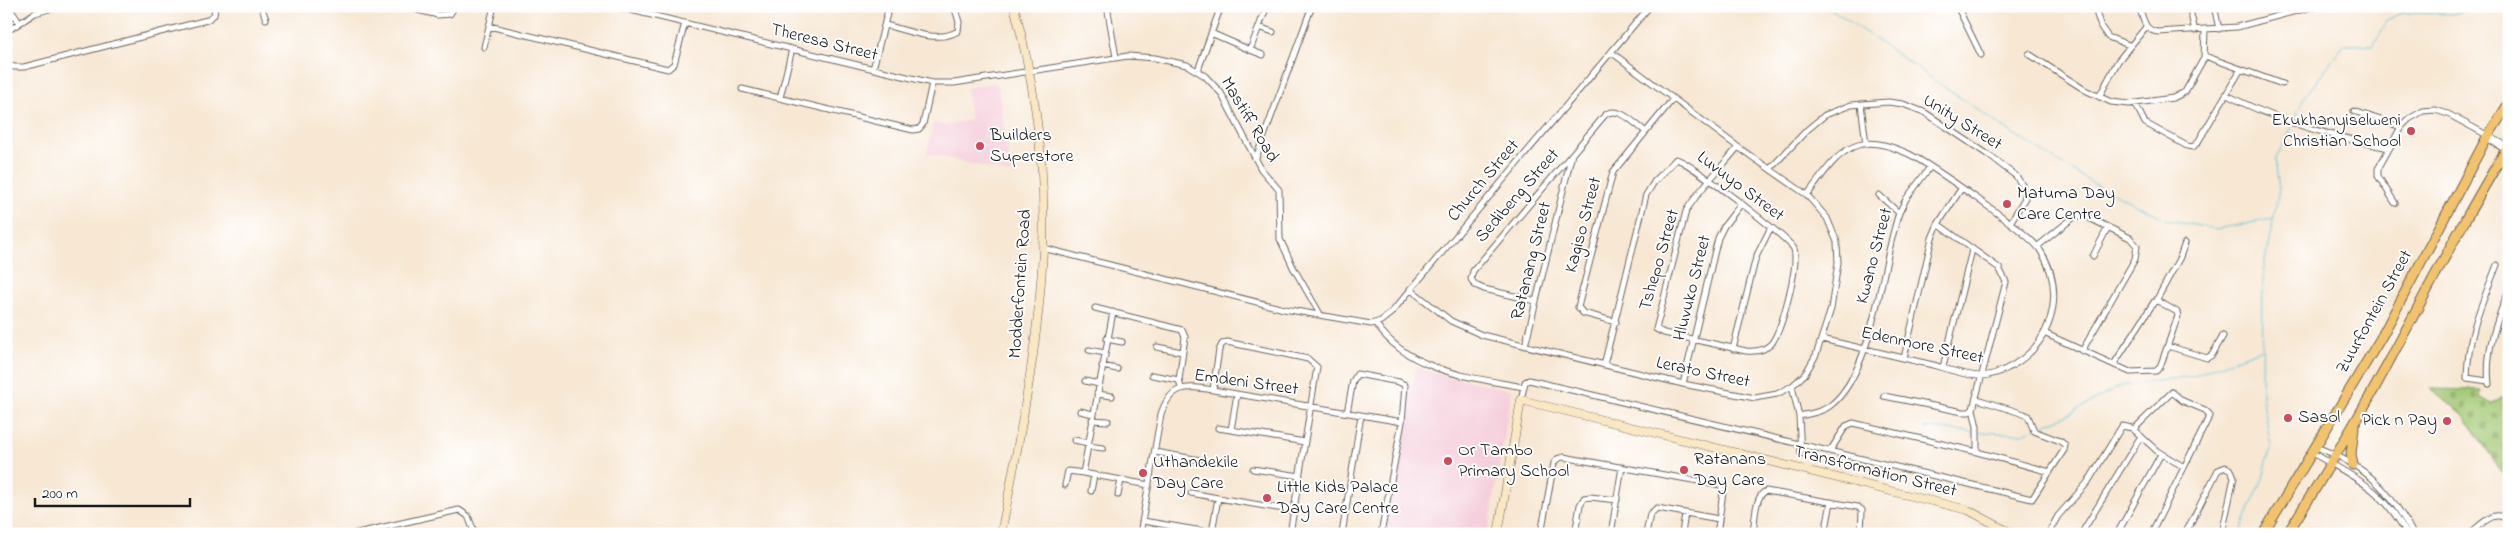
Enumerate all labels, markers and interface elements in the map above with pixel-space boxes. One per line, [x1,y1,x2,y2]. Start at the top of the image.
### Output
street label: Theresa Street [768,17,880,69]
street label: Mastiff Road [1213,72,1285,168]
street label: Unity Street [1917,88,2007,158]
place label: Ekukhanyiselweni Christian School [2271,108,2401,155]
place label: Builders Superstore [989,123,1074,170]
marker: Ekukhanyiselweni Christian School [2405,125,2417,137]
street label: Church Street [1442,134,1526,228]
marker: Builders Superstore [974,140,986,152]
street label: Sedibeng Street [1470,143,1567,249]
street label: Luvuyo Street [1691,145,1789,229]
street label: Kagiso Street [1559,174,1610,276]
place label: Matuma Day Care Centre [2017,181,2115,228]
marker: Matuma Day Care Centre [2001,198,2013,210]
street label: Ratanang Street [1505,199,1560,323]
street label: Kwano Street [1850,205,1900,307]
street label: Tshepo Street [1633,206,1687,314]
street label: Modderfontein Road [1003,209,1039,359]
street label: Hluvuko Street [1667,232,1719,344]
street label: Zuurfontein Street [2330,245,2420,379]
street label: Edenmore Street [1858,320,1986,372]
street label: Lerato Street [1654,350,1752,396]
street label: Emdeni Street [1192,363,1300,403]
place label: Sasol [2298,405,2340,431]
place label: Pick n Pay [2362,408,2437,434]
marker: Sasol [2282,412,2294,424]
marker: Pick n Pay [2441,415,2453,427]
place label: Or Tambo Primary School [1458,438,1569,485]
street label: Transformation Street [1791,439,1959,505]
place label: Ratanans Day Care [1693,447,1766,494]
place label: Uthandekile Day Care [1152,450,1239,497]
marker: Or Tambo Primary School [1442,455,1454,467]
marker: Ratanans Day Care [1678,464,1690,476]
marker: Uthandekile Day Care [1137,467,1149,479]
scale bar [35,475,190,507]
place label: Little Kids Palace Day Care Centre [1276,475,1400,522]
text: 200 m [42,483,78,505]
marker: Little Kids Palace Day Care Centre [1261,492,1273,504]

